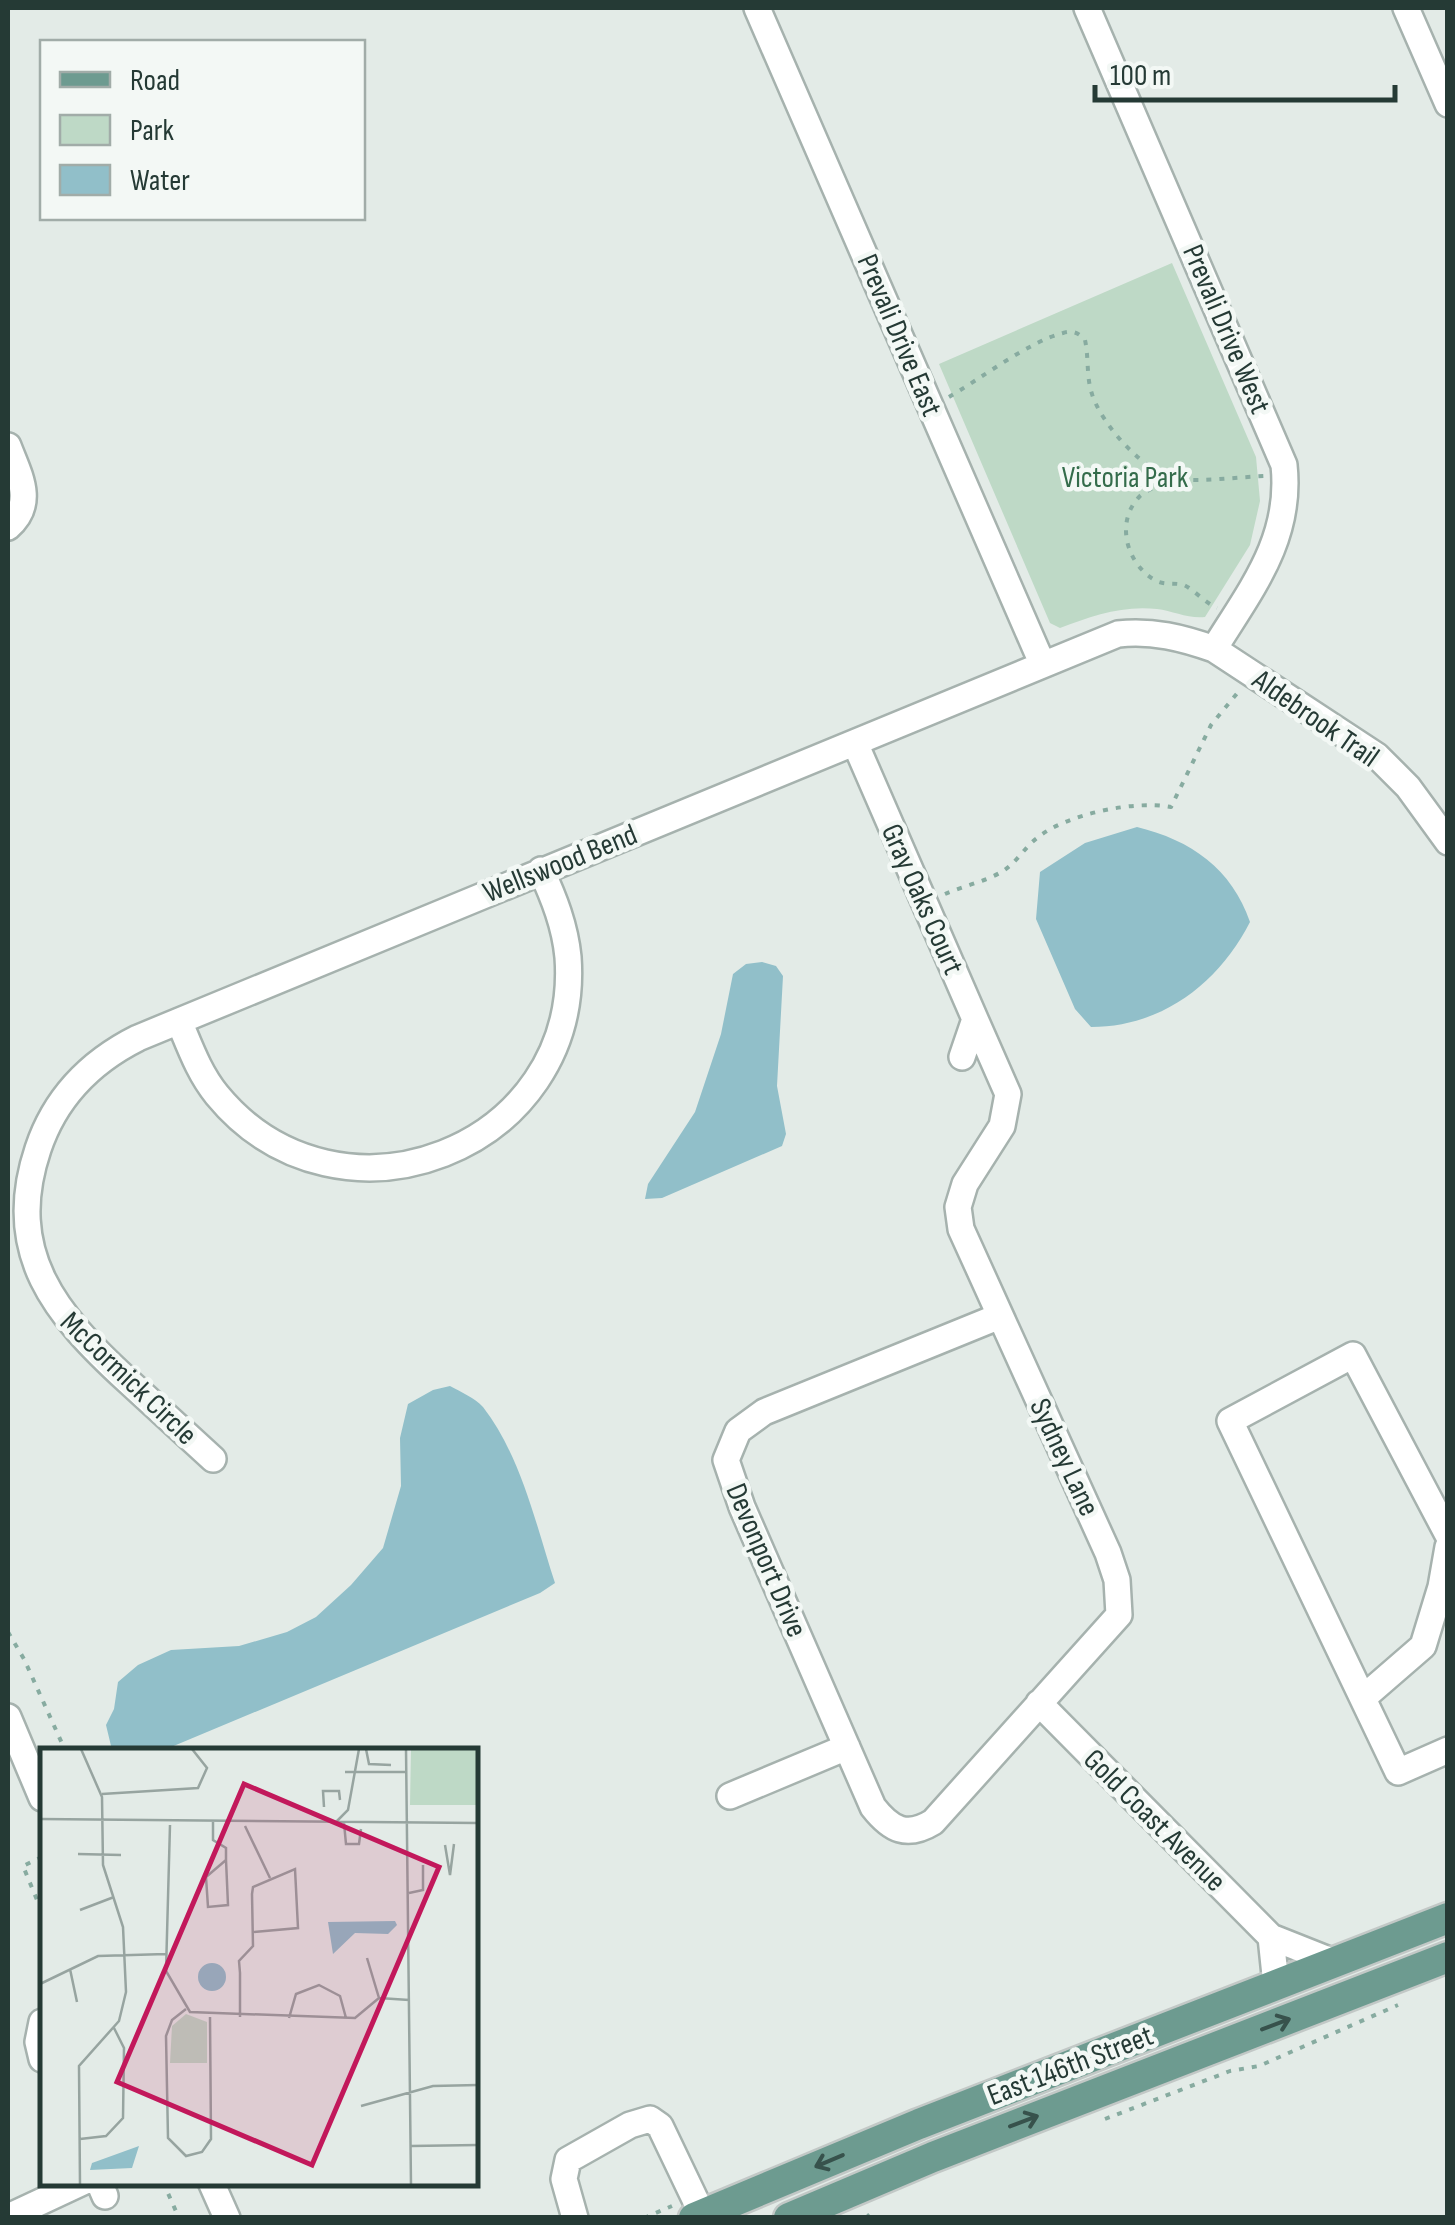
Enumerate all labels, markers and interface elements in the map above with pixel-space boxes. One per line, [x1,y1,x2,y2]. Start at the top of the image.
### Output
legend [40,40,365,220]
scale bar [1095,40,1395,102]
text: 100 m [1110,58,1171,94]
text: Road [130,63,180,99]
text: Park [130,113,174,149]
text: Water [130,163,190,199]
street label: Prevali Drive West [1174,239,1278,419]
street label: Prevali Drive East [849,249,949,422]
park label: Victoria Park [1062,460,1189,496]
street label: Aldebrook Trail [1245,662,1386,775]
street label: Wellswood Bend [478,817,643,911]
street label: Gray Oaks Court [873,819,971,980]
street label: McCormick Circle [52,1305,204,1453]
street label: Sydney Lane [1021,1393,1107,1522]
street label: Devonport Drive [718,1478,815,1643]
street label: Gold Coast Avenue [1076,1742,1233,1899]
inset map [40,1748,478,2185]
one-way arrow [1260,2014,1291,2032]
street label: East 146th Street [983,2018,1158,2114]
one-way arrow [1008,2111,1039,2129]
one-way arrow [814,2154,845,2172]

